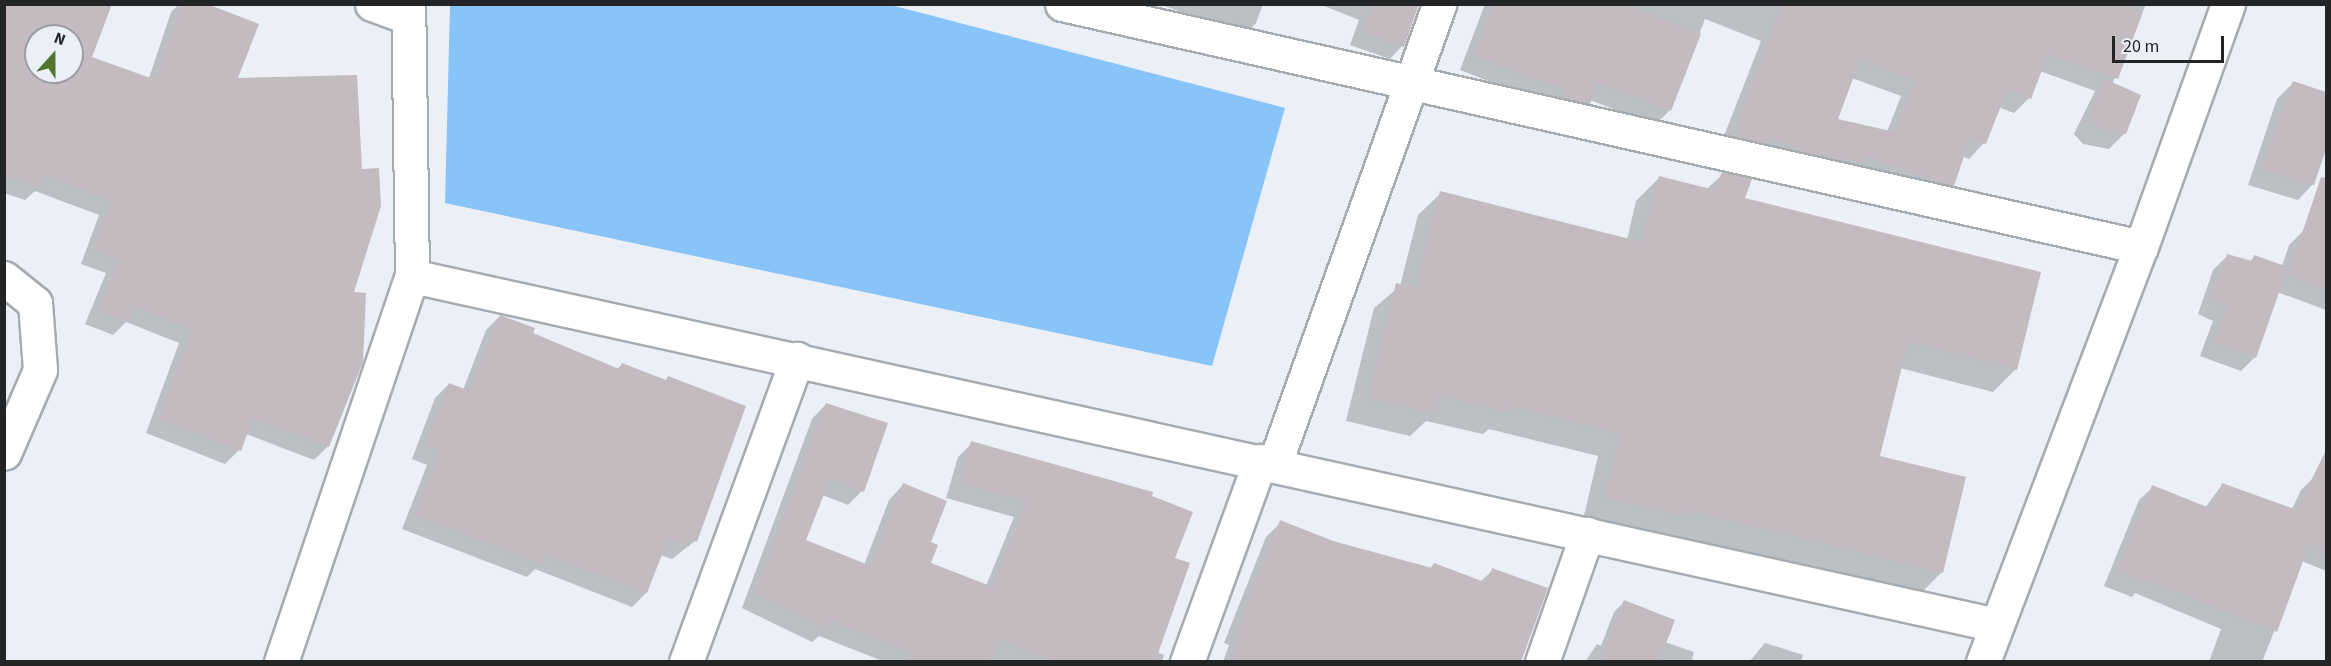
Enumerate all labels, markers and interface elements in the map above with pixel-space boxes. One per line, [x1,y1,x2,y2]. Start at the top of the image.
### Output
north arrow [24,24,84,84]
scale bar [2115,24,2228,62]
text: N [51,27,69,51]
text: 20 m [2123,34,2159,59]

